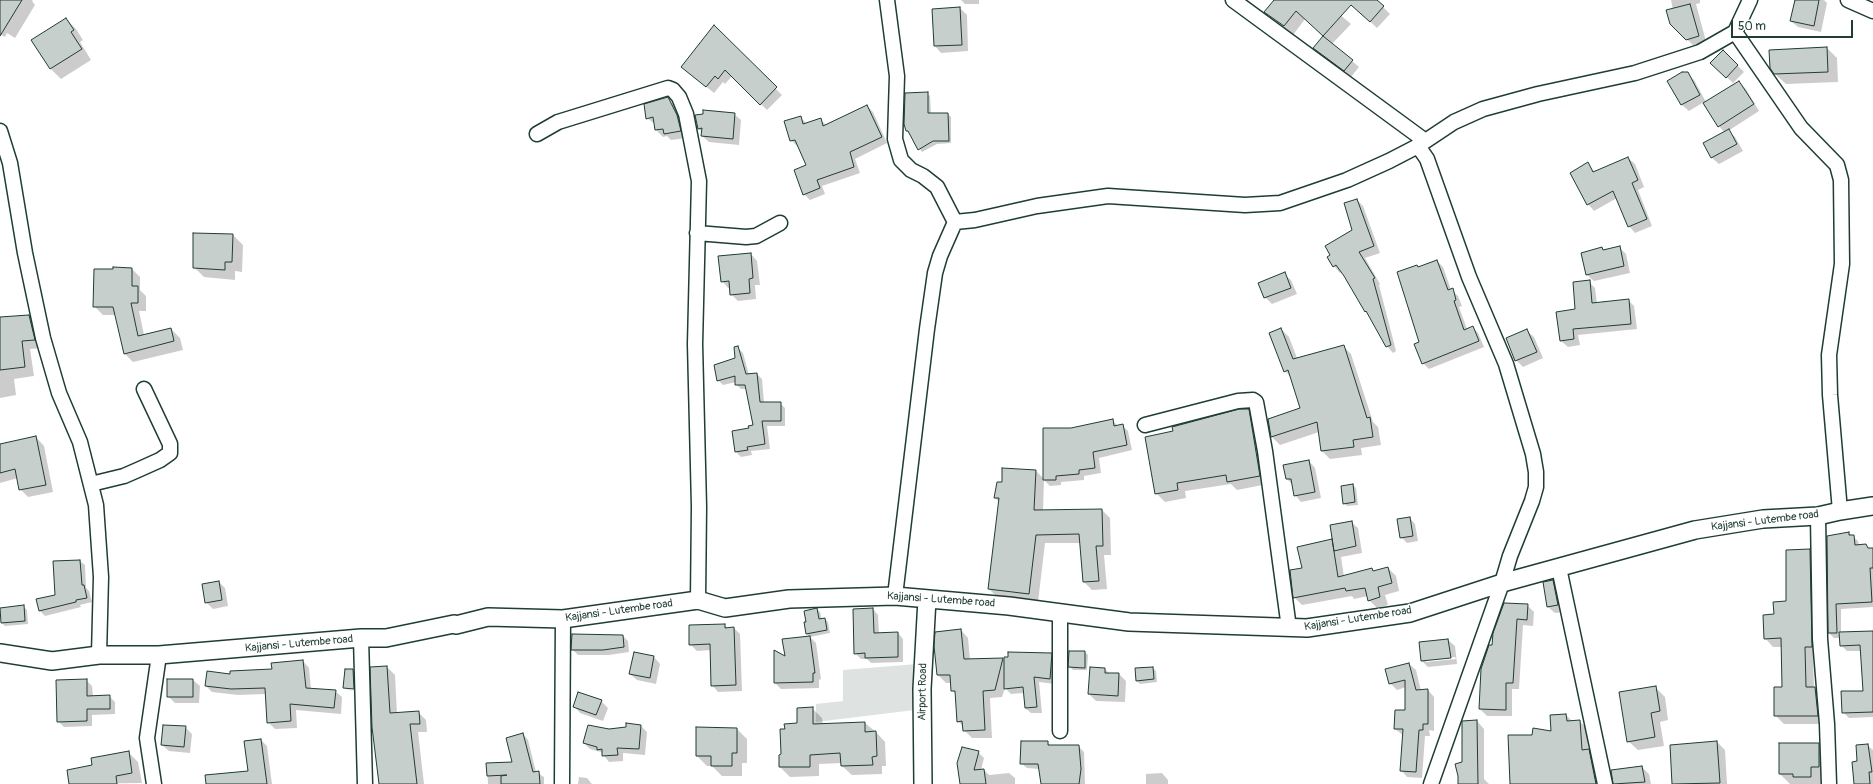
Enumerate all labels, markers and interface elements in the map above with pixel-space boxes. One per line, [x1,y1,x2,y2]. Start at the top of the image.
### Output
scale bar [1733,12,1855,38]
text: 50 m [1738,19,1766,34]
street label: Kajjansi - Lutembe road [1710,508,1820,534]
street label: Kajjansi - Lutembe road [886,590,996,610]
street label: Kajjansi - Lutembe road [564,597,674,625]
street label: Kajjansi - Lutembe road [1303,604,1413,634]
street label: Kajjansi - Lutembe road [244,633,354,655]
street label: Airport Road [916,663,930,721]

